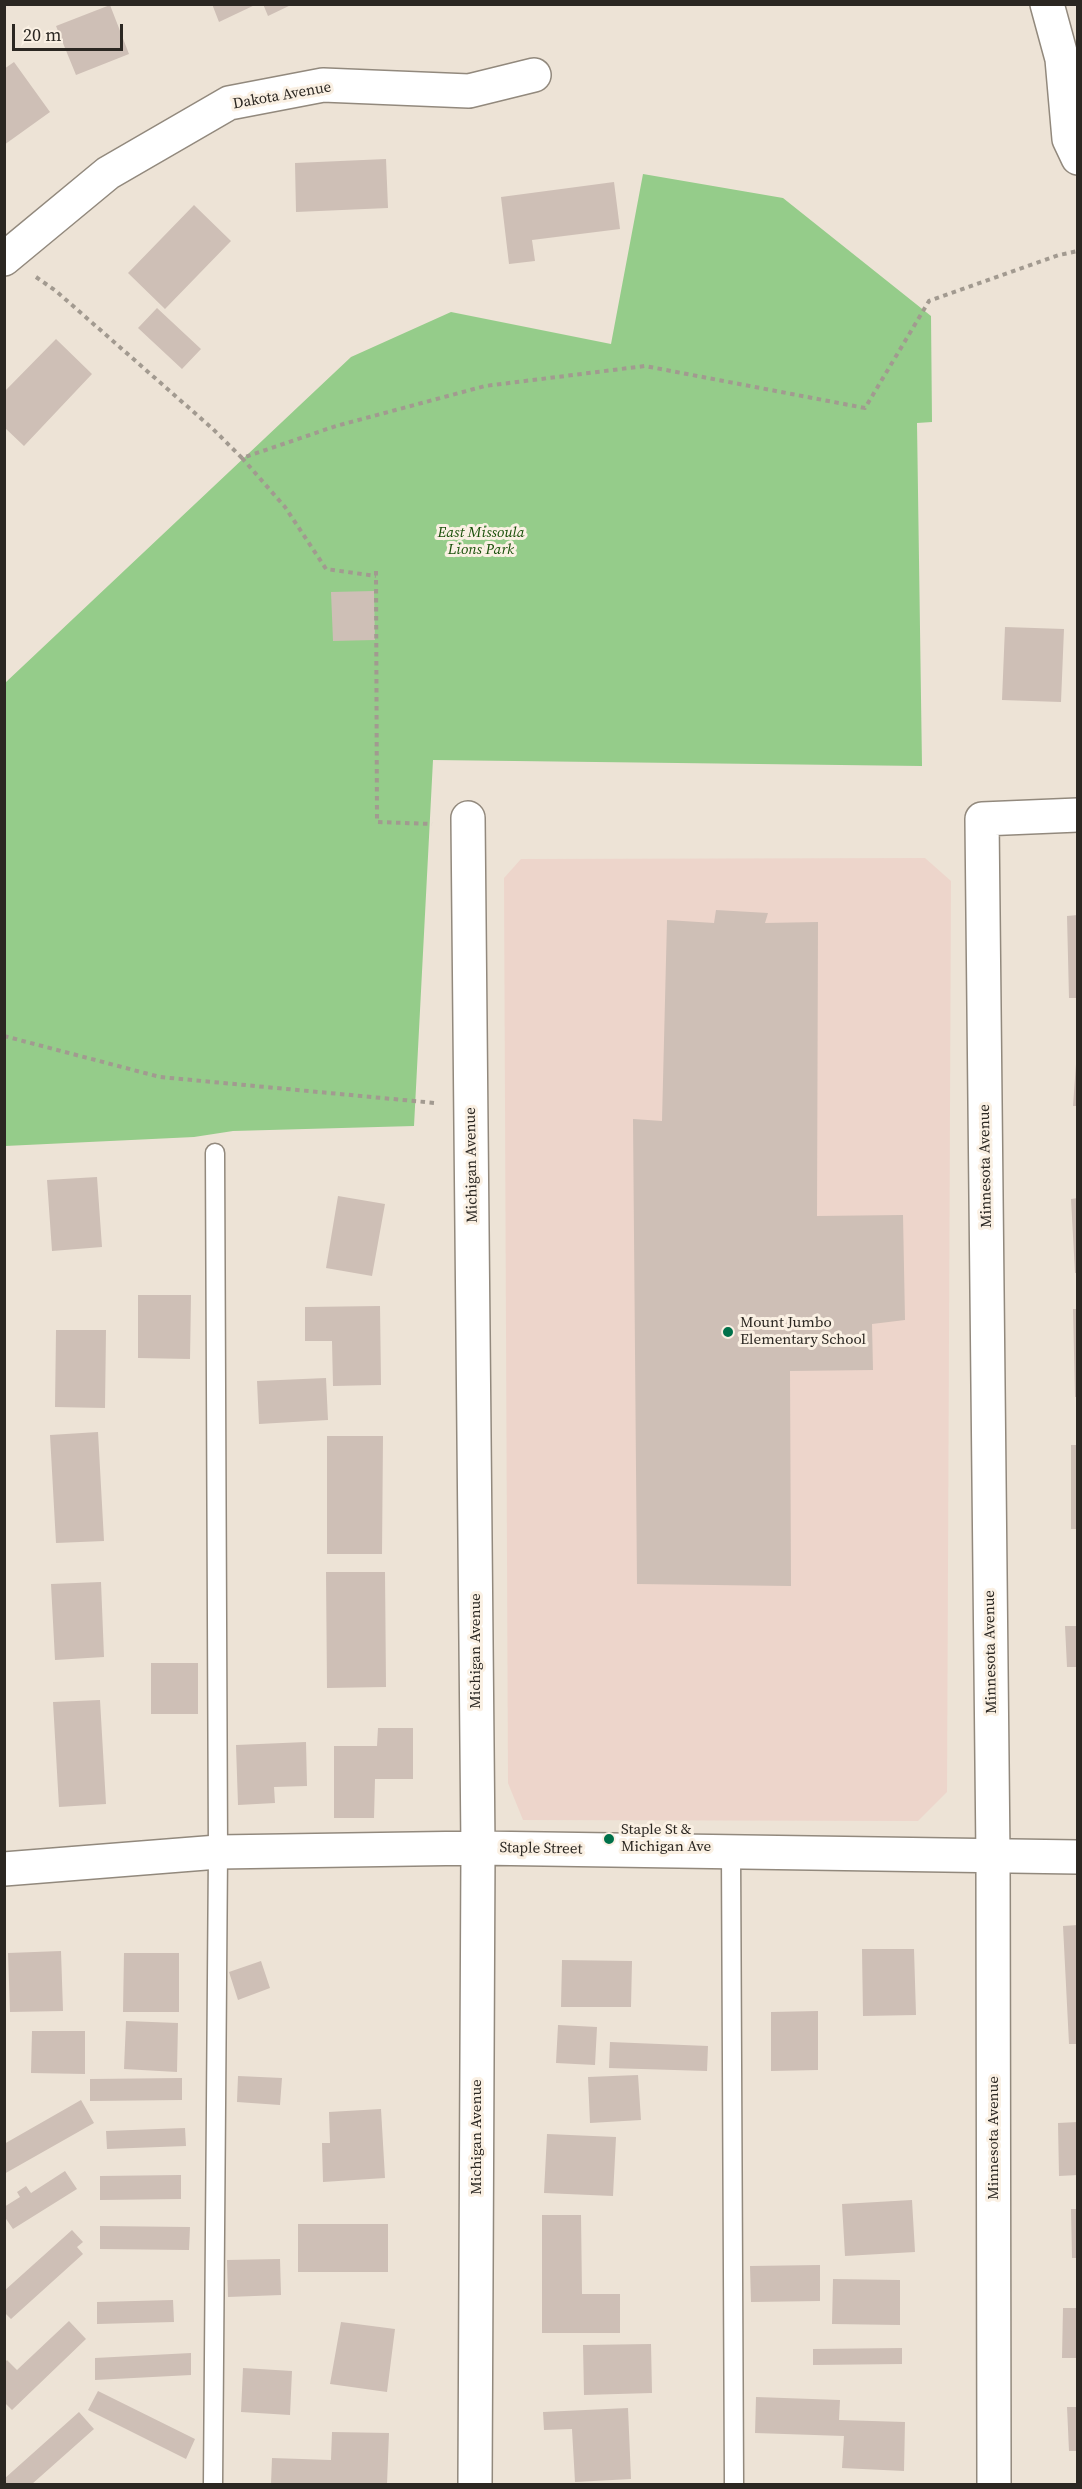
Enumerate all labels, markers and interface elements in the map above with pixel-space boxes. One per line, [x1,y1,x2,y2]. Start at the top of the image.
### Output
scale bar [15,12,126,50]
text: 20 m [23,22,61,47]
street label: Dakota Avenue [231,78,333,114]
park label: East Missoula Lions Park [437,524,525,559]
street label: Minnesota Avenue [976,1104,996,1228]
street label: Michigan Avenue [462,1107,482,1223]
place label: Mount Jumbo Elementary School [740,1314,866,1349]
marker: Mount Jumbo Elementary School [721,1325,735,1339]
street label: Minnesota Avenue [981,1590,1001,1714]
street label: Michigan Avenue [467,1593,485,1709]
place label: Staple St & Michigan Ave [621,1821,711,1856]
marker: Staple St & Michigan Ave [602,1832,616,1846]
street label: Staple Street [499,1839,583,1859]
street label: Minnesota Avenue [985,2076,1003,2200]
street label: Michigan Avenue [468,2079,486,2195]

